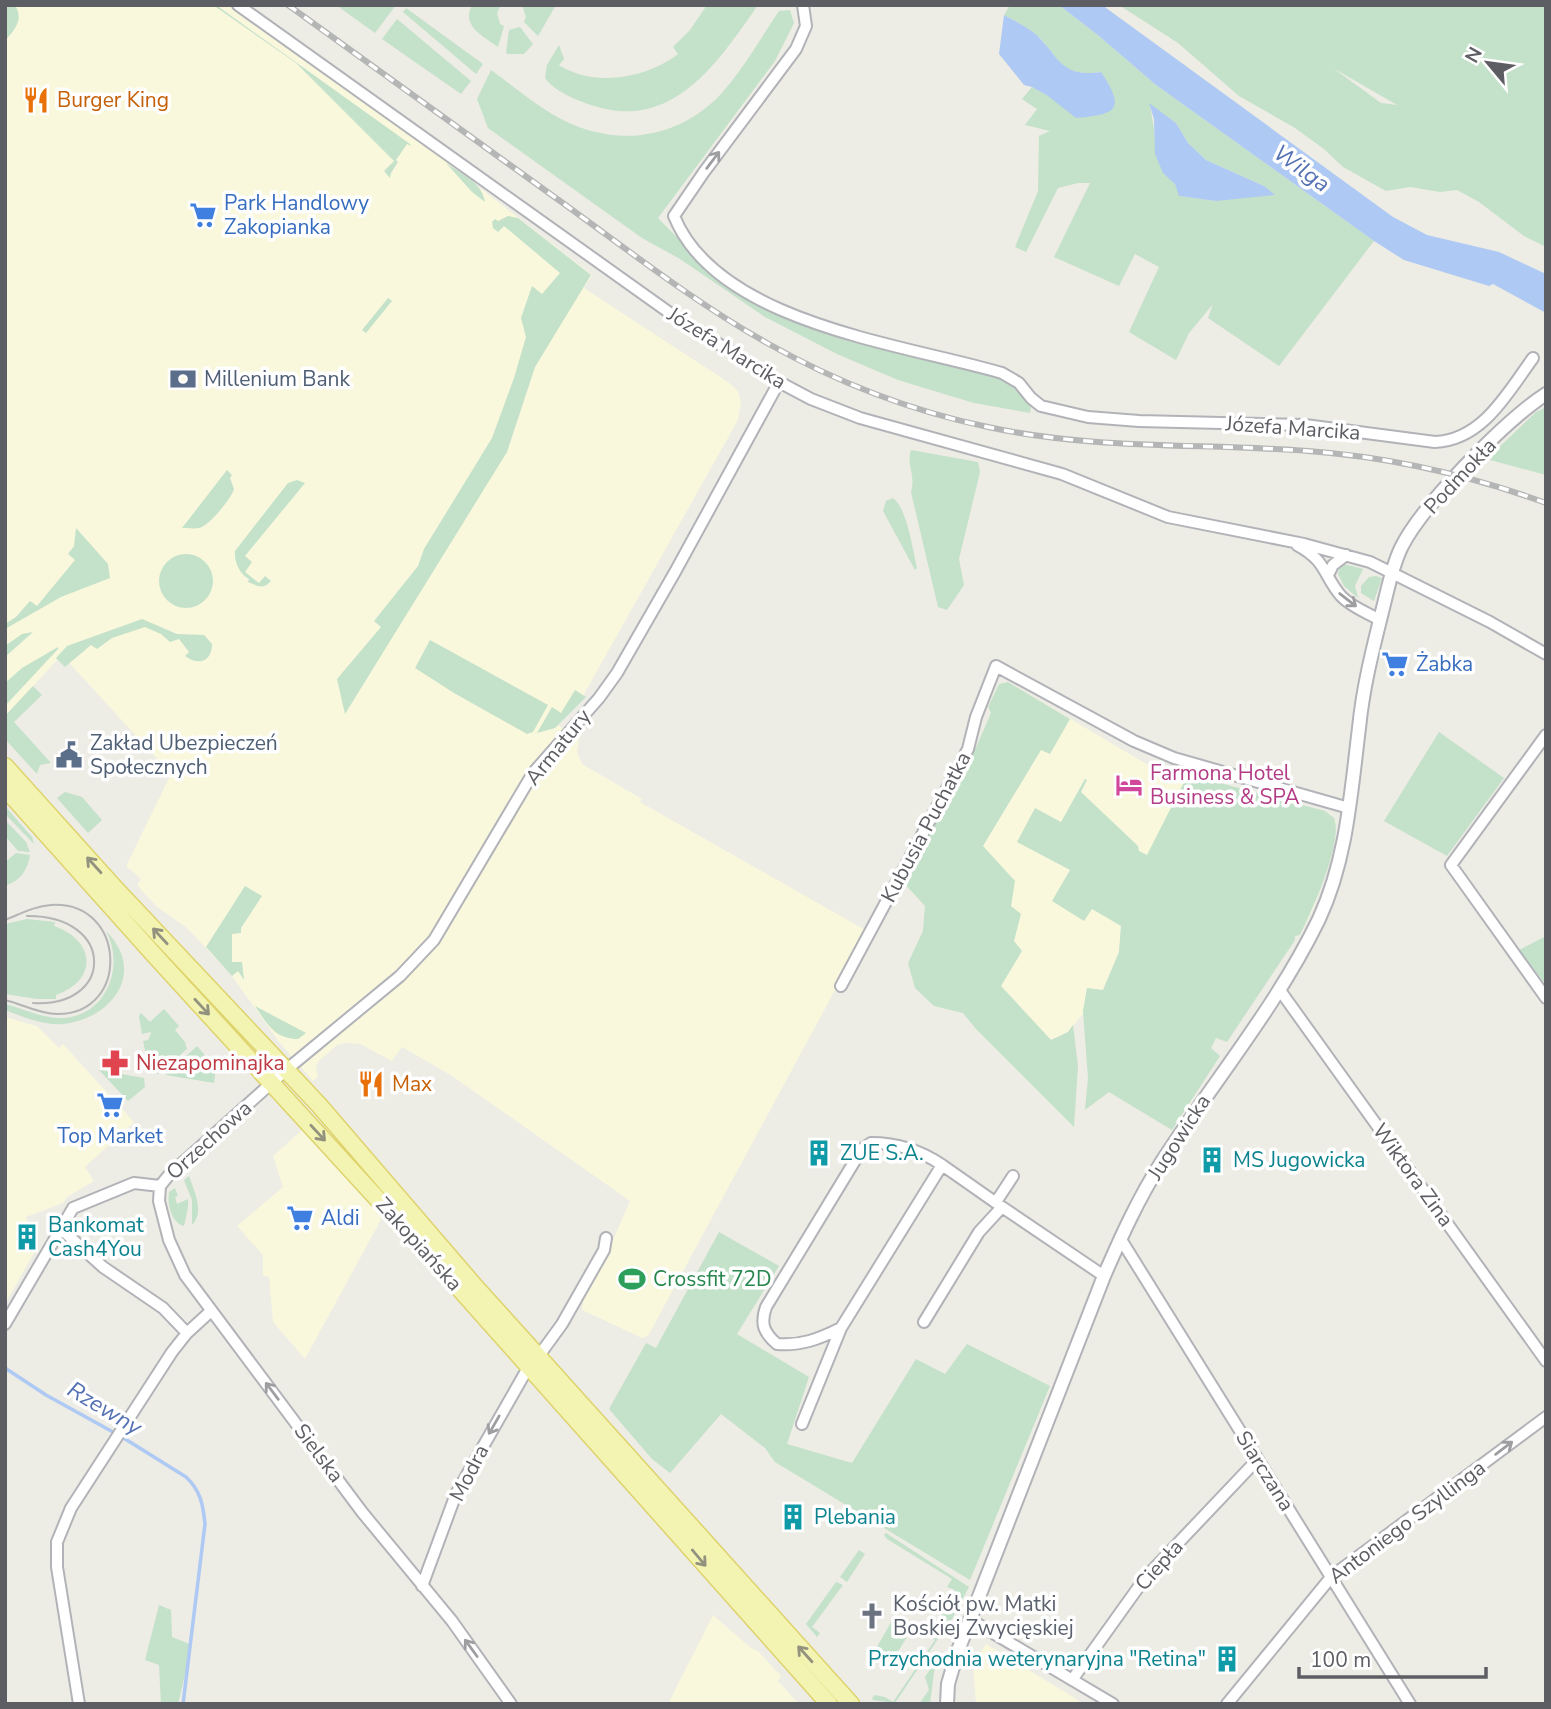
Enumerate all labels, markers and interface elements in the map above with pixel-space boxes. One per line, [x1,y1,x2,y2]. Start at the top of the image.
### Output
north arrow [1453,28,1523,98]
text: N [1459,43,1489,68]
restaurant icon: Burger King [21,85,51,115]
place label: Burger King [57,86,169,114]
water label: Wilga [1267,137,1336,199]
one-way arrow [705,152,720,170]
place label: Park Handlowy Zakopianka [224,189,369,241]
supermarket icon: Park Handlowy Zakopianka [188,200,218,230]
street label: Józefa Marcika [661,300,792,396]
bank icon: Millenium Bank [168,364,198,394]
place label: Millenium Bank [204,365,351,393]
street label: Józefa Marcika [1224,409,1361,447]
street label: Podmokła [1418,432,1502,520]
one-way arrow [1339,593,1357,608]
supermarket icon: Żabka [1380,649,1410,679]
place label: Żabka [1416,650,1473,678]
street label: Armatury [519,703,597,791]
place label: Zakład Ubezpieczeń Społecznych [90,729,278,781]
public building icon: Zakład Ubezpieczeń Społecznych [54,740,84,770]
street label: Kubusia Puchatka [874,747,978,907]
place label: Farmona Hotel Business & SPA [1150,759,1300,811]
hotel icon: Farmona Hotel Business & SPA [1114,770,1144,800]
one-way arrow [86,856,102,874]
one-way arrow [152,927,168,945]
one-way arrow [194,998,211,1015]
pharmacy icon: Niezapominajka [100,1048,130,1078]
place label: Niezapominajka [136,1049,285,1077]
restaurant icon: Max [356,1069,386,1099]
place label: Max [392,1070,432,1098]
street label: Jugowicka [1141,1089,1217,1186]
supermarket icon: Top Market [95,1090,125,1120]
street label: Orzechowa [160,1094,258,1186]
street label: Wiktora Zina [1366,1118,1460,1232]
place label: Top Market [57,1122,163,1150]
one-way arrow [310,1124,326,1142]
building icon: ZUE S.A. [804,1138,834,1168]
place label: ZUE S.A. [840,1139,924,1167]
building icon: MS Jugowicka [1197,1145,1227,1175]
place label: MS Jugowicka [1233,1146,1365,1174]
street label: Zakopiańska [369,1191,469,1297]
supermarket icon: Aldi [285,1203,315,1233]
place label: Aldi [321,1204,360,1232]
place label: Bankomat Cash4You [48,1211,144,1263]
building icon: Bankomat Cash4You [12,1222,42,1252]
sports icon: Crossfit 72D [617,1264,647,1294]
place label: Crossfit 72D [653,1265,772,1293]
water label: Rzewny [62,1374,149,1443]
one-way arrow [265,1382,279,1401]
one-way arrow [487,1414,501,1434]
street label: Sielska [288,1418,350,1488]
street label: Siarczana [1229,1425,1301,1517]
street label: Modra [443,1440,495,1506]
one-way arrow [1495,1440,1513,1455]
street label: Antoniego Szyllinga [1323,1454,1491,1590]
building icon: Plebania [778,1502,808,1532]
place label: Plebania [814,1503,896,1531]
street label: Ciepła [1129,1533,1189,1597]
one-way arrow [691,1548,707,1566]
place label: Kościół pw. Matki Boskiej Zwycięskiej [893,1590,1074,1642]
church icon: Kościół pw. Matki Boskiej Zwycięskiej [857,1601,887,1631]
scale bar [1299,1636,1486,1680]
one-way arrow [464,1639,479,1658]
building icon: Przychodnia weterynaryjna "Retina" [1212,1644,1242,1674]
one-way arrow [797,1645,813,1663]
place label: Przychodnia weterynaryjna "Retina" [868,1645,1206,1673]
text: 100 m [1310,1646,1371,1674]

